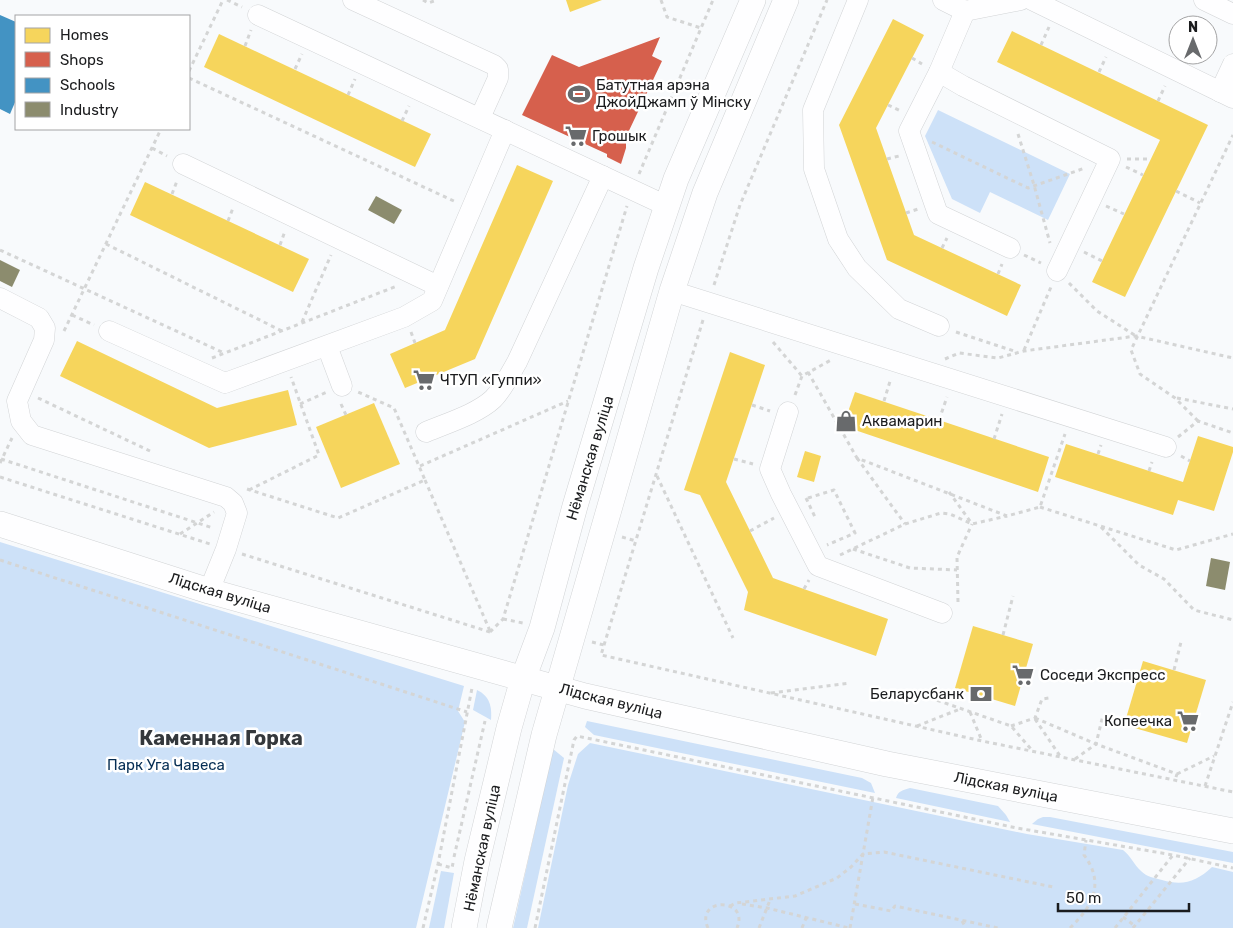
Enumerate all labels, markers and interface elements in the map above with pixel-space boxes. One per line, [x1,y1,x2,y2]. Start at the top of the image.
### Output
legend [15,15,190,130]
north arrow [1168,15,1218,65]
text: N [1188,19,1198,36]
text: Homes [60,26,109,44]
text: Shops [60,51,104,69]
text: Schools [60,76,116,94]
place label: Батутная арэна ДжойДжамп ў Мінску [596,76,751,111]
sports icon: Батутная арэна ДжойДжамп ў Мінску [566,81,592,107]
text: Industry [60,101,119,119]
supermarket icon: Грошык [563,123,589,149]
place label: Грошык [592,127,647,145]
supermarket icon: ЧТУП «Гуппи» [411,367,437,393]
place label: ЧТУП «Гуппи» [440,371,542,389]
street label: Нёманская вуліца [562,394,618,522]
shop icon: Аквамарин [833,408,859,434]
place label: Аквамарин [862,412,943,430]
street label: Лідская вуліца [167,569,273,617]
supermarket icon: Соседи Экспресс [1010,662,1036,688]
place label: Соседи Экспресс [1040,666,1165,684]
street label: Лідская вуліца [558,679,664,723]
bank icon: Беларусбанк [968,681,994,707]
place label: Беларусбанк [870,685,964,703]
supermarket icon: Копеечка [1175,708,1201,734]
place label: Копеечка [1104,712,1172,730]
district label: Каменная Горка [139,726,303,750]
park label: Парк Уга Чавеса [107,756,225,774]
street label: Лідская вуліца [952,768,1060,806]
street label: Нёманская вуліца [460,783,504,913]
scale bar [1058,880,1189,912]
text: 50 m [1066,889,1101,907]

